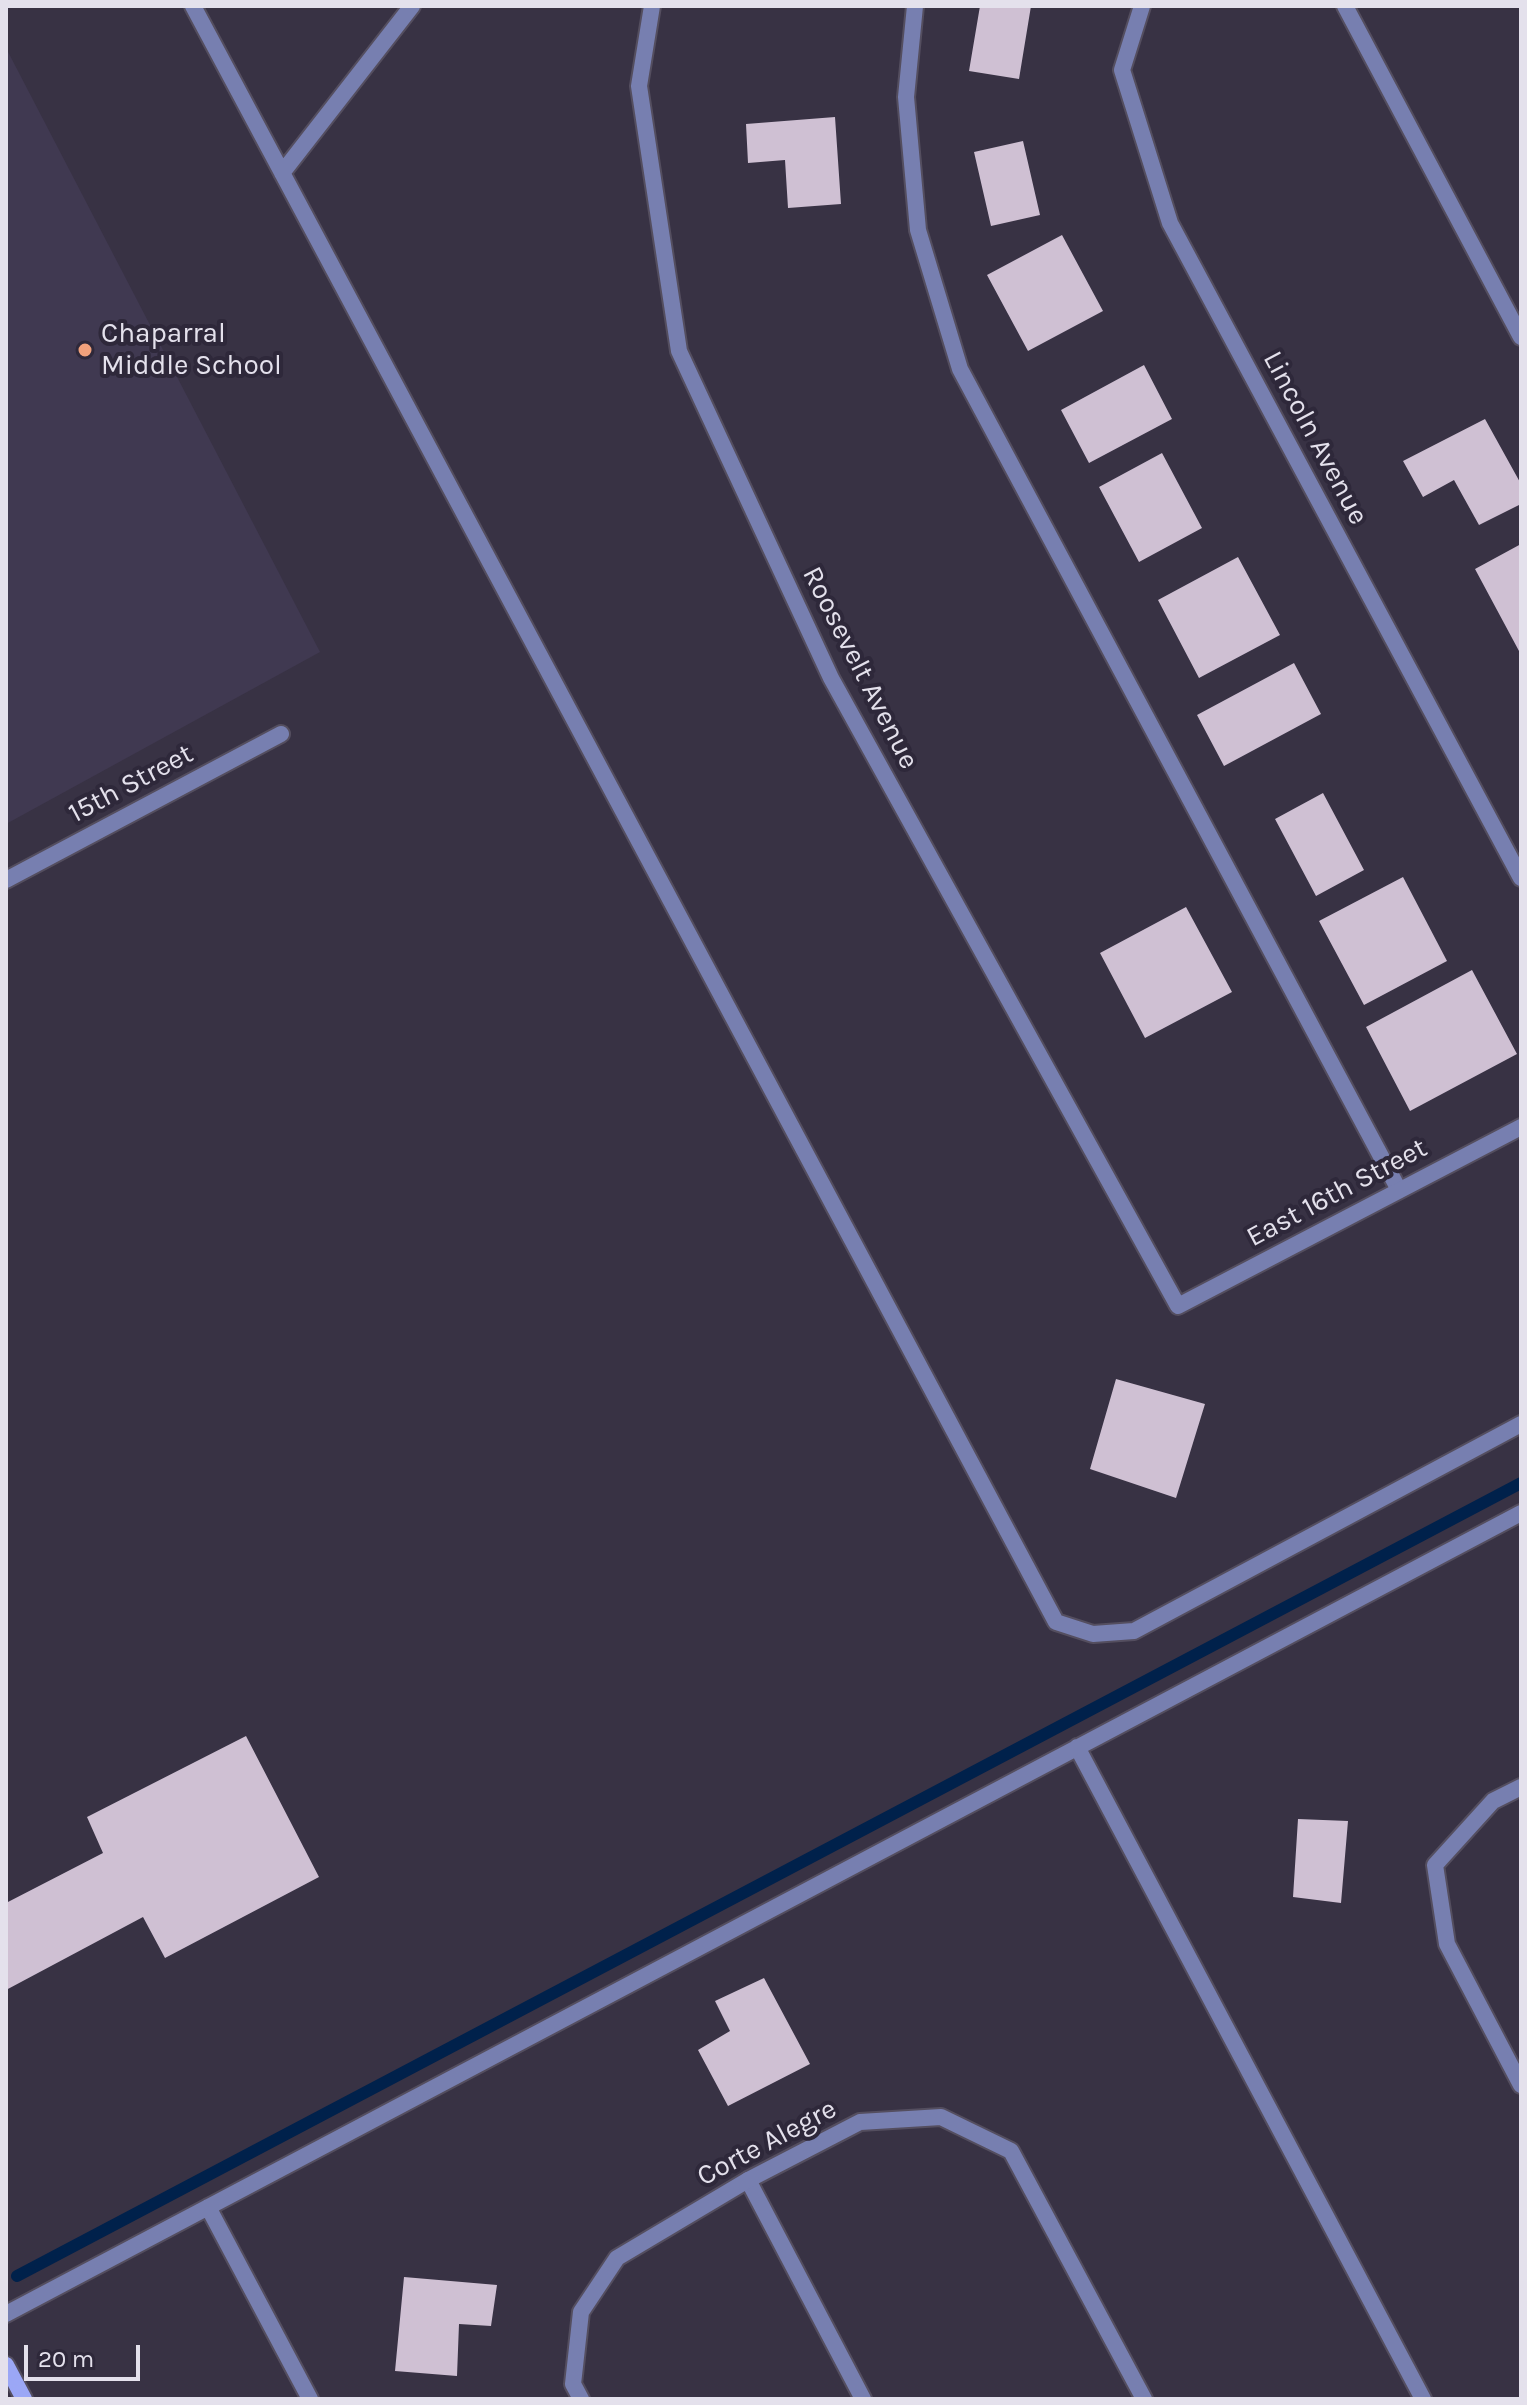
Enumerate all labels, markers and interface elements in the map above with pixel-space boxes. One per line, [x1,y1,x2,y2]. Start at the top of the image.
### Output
place label: Chaparral Middle School [101,317,282,383]
marker: Chaparral Middle School [76,341,94,359]
street label: Lincoln Avenue [1255,346,1375,530]
street label: Roosevelt Avenue [795,561,925,775]
street label: 15th Street [63,737,199,831]
street label: East 16th Street [1241,1131,1433,1255]
street label: Corte Alegre [692,2092,842,2194]
scale bar [28,2329,144,2379]
text: 20 m [38,2345,94,2373]

